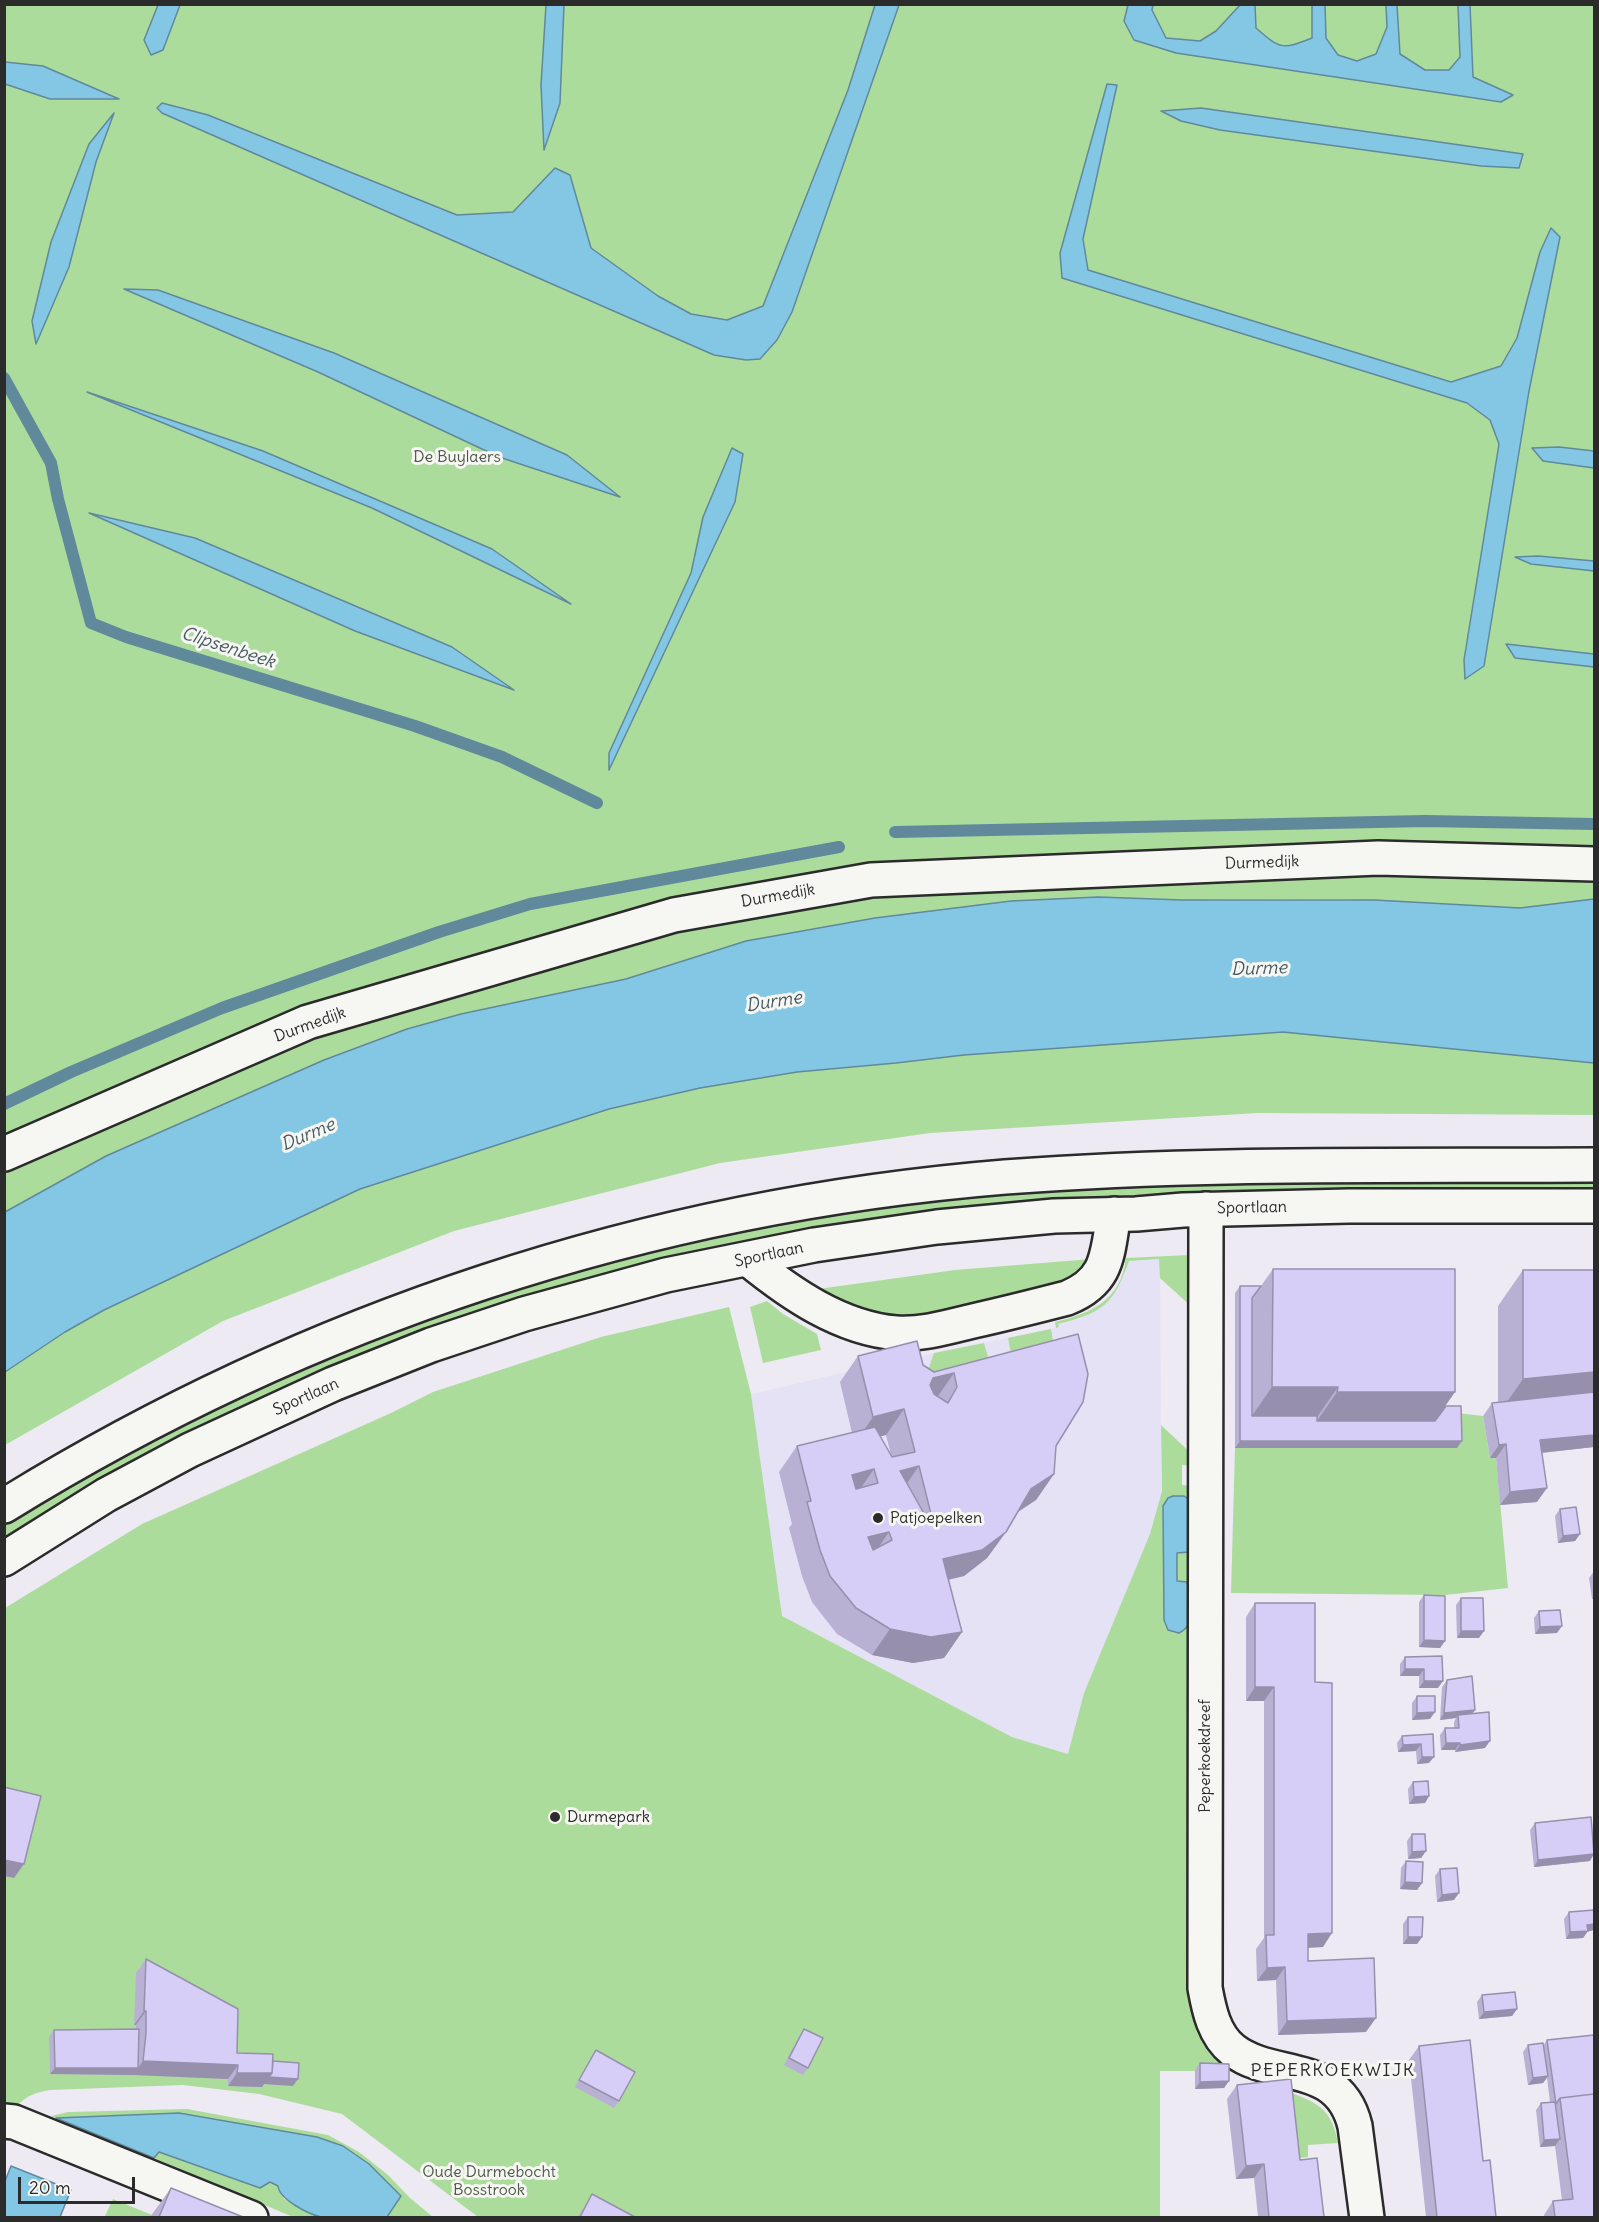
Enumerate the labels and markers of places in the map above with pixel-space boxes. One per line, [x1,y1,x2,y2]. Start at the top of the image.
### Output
place label: Patjoepelken [890,1508,982,1528]
marker: Patjoepelken [871,1511,885,1525]
place label: Durmepark [567,1807,650,1827]
marker: Durmepark [548,1810,562,1824]

